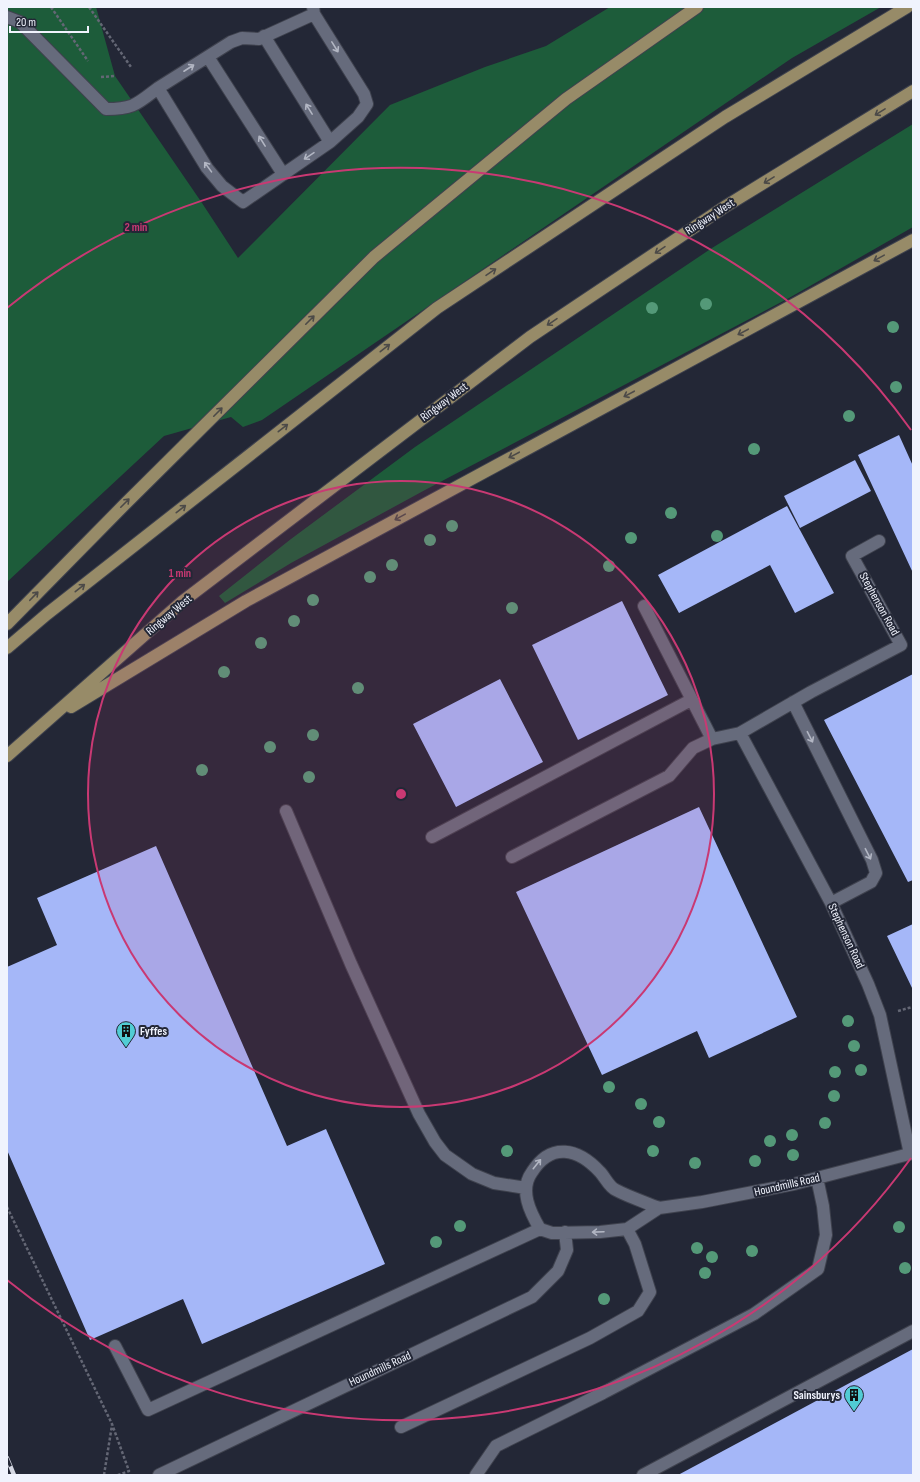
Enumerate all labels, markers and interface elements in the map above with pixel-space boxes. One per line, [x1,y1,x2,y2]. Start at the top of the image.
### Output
scale bar [10,8,88,34]
text: 20 m [16,15,36,30]
one-way arrow [331,41,339,52]
one-way arrow [183,64,195,72]
one-way arrow [305,103,313,115]
one-way arrow [874,108,886,116]
one-way arrow [257,136,266,147]
one-way arrow [304,152,315,160]
one-way arrow [204,162,212,173]
one-way arrow [763,176,775,184]
street label: Ringway West [683,195,738,238]
text: 2 min [125,220,147,235]
one-way arrow [655,246,666,254]
one-way arrow [873,255,885,263]
one-way arrow [485,268,496,276]
one-way arrow [305,315,315,325]
one-way arrow [546,319,558,327]
one-way arrow [737,329,749,336]
one-way arrow [380,344,391,353]
street label: Ringway West [417,379,471,425]
one-way arrow [623,390,635,398]
one-way arrow [213,407,223,416]
one-way arrow [277,424,288,433]
one-way arrow [508,452,520,460]
one-way arrow [120,498,130,508]
one-way arrow [175,504,186,513]
one-way arrow [394,514,406,522]
text: 1 min [169,566,191,581]
street label: Stephenson Road [855,570,903,638]
one-way arrow [75,583,86,592]
one-way arrow [29,591,39,601]
street label: Ringway West [143,591,195,639]
one-way arrow [807,731,814,743]
centre of rings [394,787,408,801]
one-way arrow [865,847,872,859]
street label: Stephenson Road [824,901,868,971]
building icon: Fyffes [115,1020,137,1048]
place label: Fyffes [140,1024,167,1039]
one-way arrow [533,1159,542,1170]
street label: Houndmills Road [753,1170,821,1200]
one-way arrow [592,1228,605,1235]
street label: Houndmills Road [347,1348,413,1390]
building icon: Sainsburys [843,1384,865,1412]
place label: Sainsburys [793,1388,840,1403]

